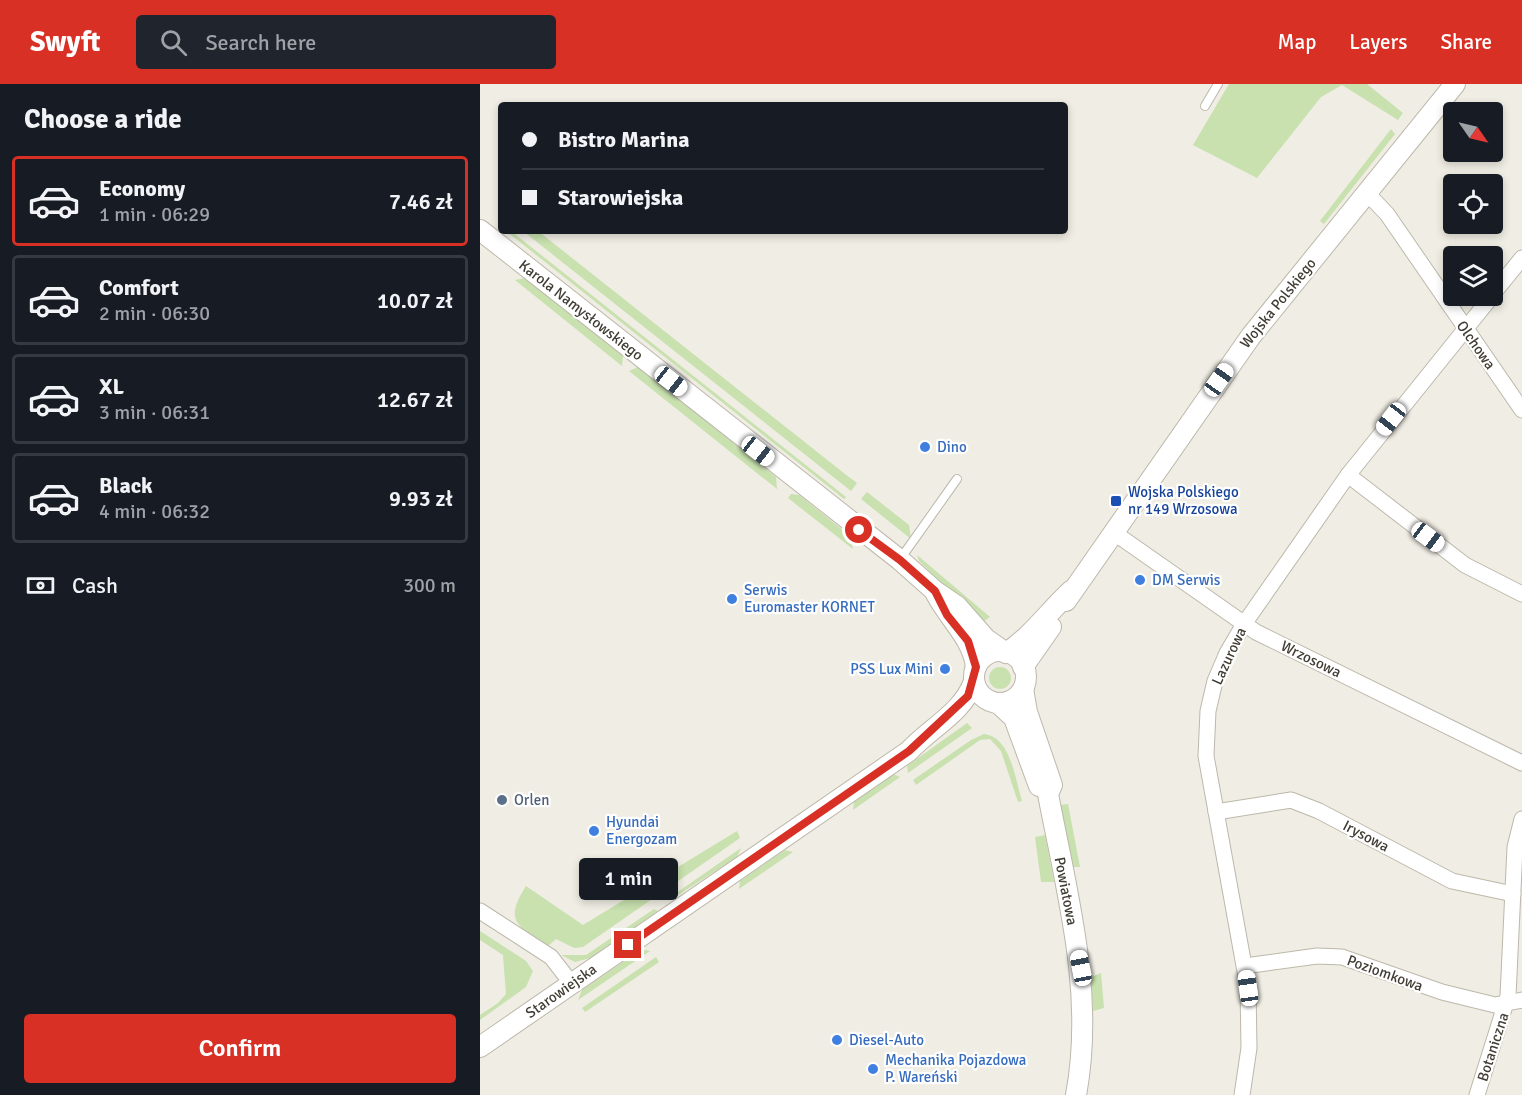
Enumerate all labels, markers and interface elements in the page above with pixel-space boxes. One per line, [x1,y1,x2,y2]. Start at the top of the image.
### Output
search box [136,15,556,69]
text: Swyft [30,25,100,59]
icon: search [157,26,190,59]
text: Search here [205,29,316,56]
text: Map [1278,29,1316,55]
text: Layers [1349,29,1407,55]
text: Share [1440,29,1492,55]
north arrow [1443,102,1503,162]
map controls [1443,102,1503,306]
text: Choose a ride [24,103,182,136]
text: Bistro Marina [558,126,689,153]
icon: car [27,174,81,228]
button: locate [1443,174,1503,234]
text: Economy [99,175,185,202]
text: Starowiejska [558,184,683,211]
text: 7.46 zł [389,188,453,215]
text: 1 min · 06:29 [99,202,210,227]
button: layers [1443,246,1503,306]
street label: Wojska Polskiego [1236,254,1320,352]
street label: Karola Namysłowskiego [515,256,647,364]
icon: car [27,273,81,327]
text: Comfort [99,274,179,301]
text: 10.07 zł [377,287,453,314]
text: 2 min · 06:30 [99,301,210,326]
street label: Olchowa [1453,317,1499,373]
car [1201,360,1237,400]
car [651,363,691,399]
icon: car [27,372,81,426]
text: XL [99,373,124,400]
text: 12.67 zł [377,386,453,413]
car [1373,399,1409,439]
text: 3 min · 06:31 [99,400,210,425]
car [738,433,778,469]
place label: Dino [937,438,967,456]
marker: Dino [918,440,932,454]
icon: car [27,471,81,525]
text: Black [99,472,153,499]
place label: Wojska Polskiego nr 149 Wrzosowa [1128,483,1239,518]
text: 9.93 zł [389,485,453,512]
marker: Wojska Polskiego nr 149 Wrzosowa [1109,494,1123,508]
text: 4 min · 06:32 [99,499,210,524]
route start [845,516,872,543]
car [1408,519,1448,555]
icon: cash [24,569,57,602]
place label: DM Serwis [1152,571,1221,589]
text: Cash [72,572,118,599]
text: 300 m [403,573,456,598]
marker: DM Serwis [1133,573,1147,587]
place label: Serwis Euromaster KORNET [744,581,875,616]
marker: Serwis Euromaster KORNET [725,592,739,606]
street label: Lazurowa [1208,624,1250,688]
street label: Wrzosowa [1278,637,1344,681]
place label: PSS Lux Mini [850,660,933,678]
marker: PSS Lux Mini [938,662,952,676]
place label: Orlen [514,791,549,809]
marker: Orlen [495,793,509,807]
place label: Hyundai Energozam [606,813,677,848]
street label: Irysowa [1340,816,1392,856]
marker: Hyundai Energozam [587,824,601,838]
street label: Powiatowa [1051,855,1081,927]
callout: 1 min [578,858,678,900]
text: 1 min [605,866,652,891]
route end [614,931,641,958]
car [1069,949,1093,987]
street label: Poziomkowa [1345,951,1425,995]
street label: Starowiejska [522,960,600,1022]
car [1237,969,1259,1007]
street label: Botaniczna [1473,1010,1513,1084]
button: Confirm [24,1014,456,1083]
place label: Diesel-Auto [849,1031,924,1049]
marker: Diesel-Auto [830,1033,844,1047]
place label: Mechanika Pojazdowa P. Wareński [885,1051,1026,1086]
marker: Mechanika Pojazdowa P. Wareński [866,1062,880,1076]

